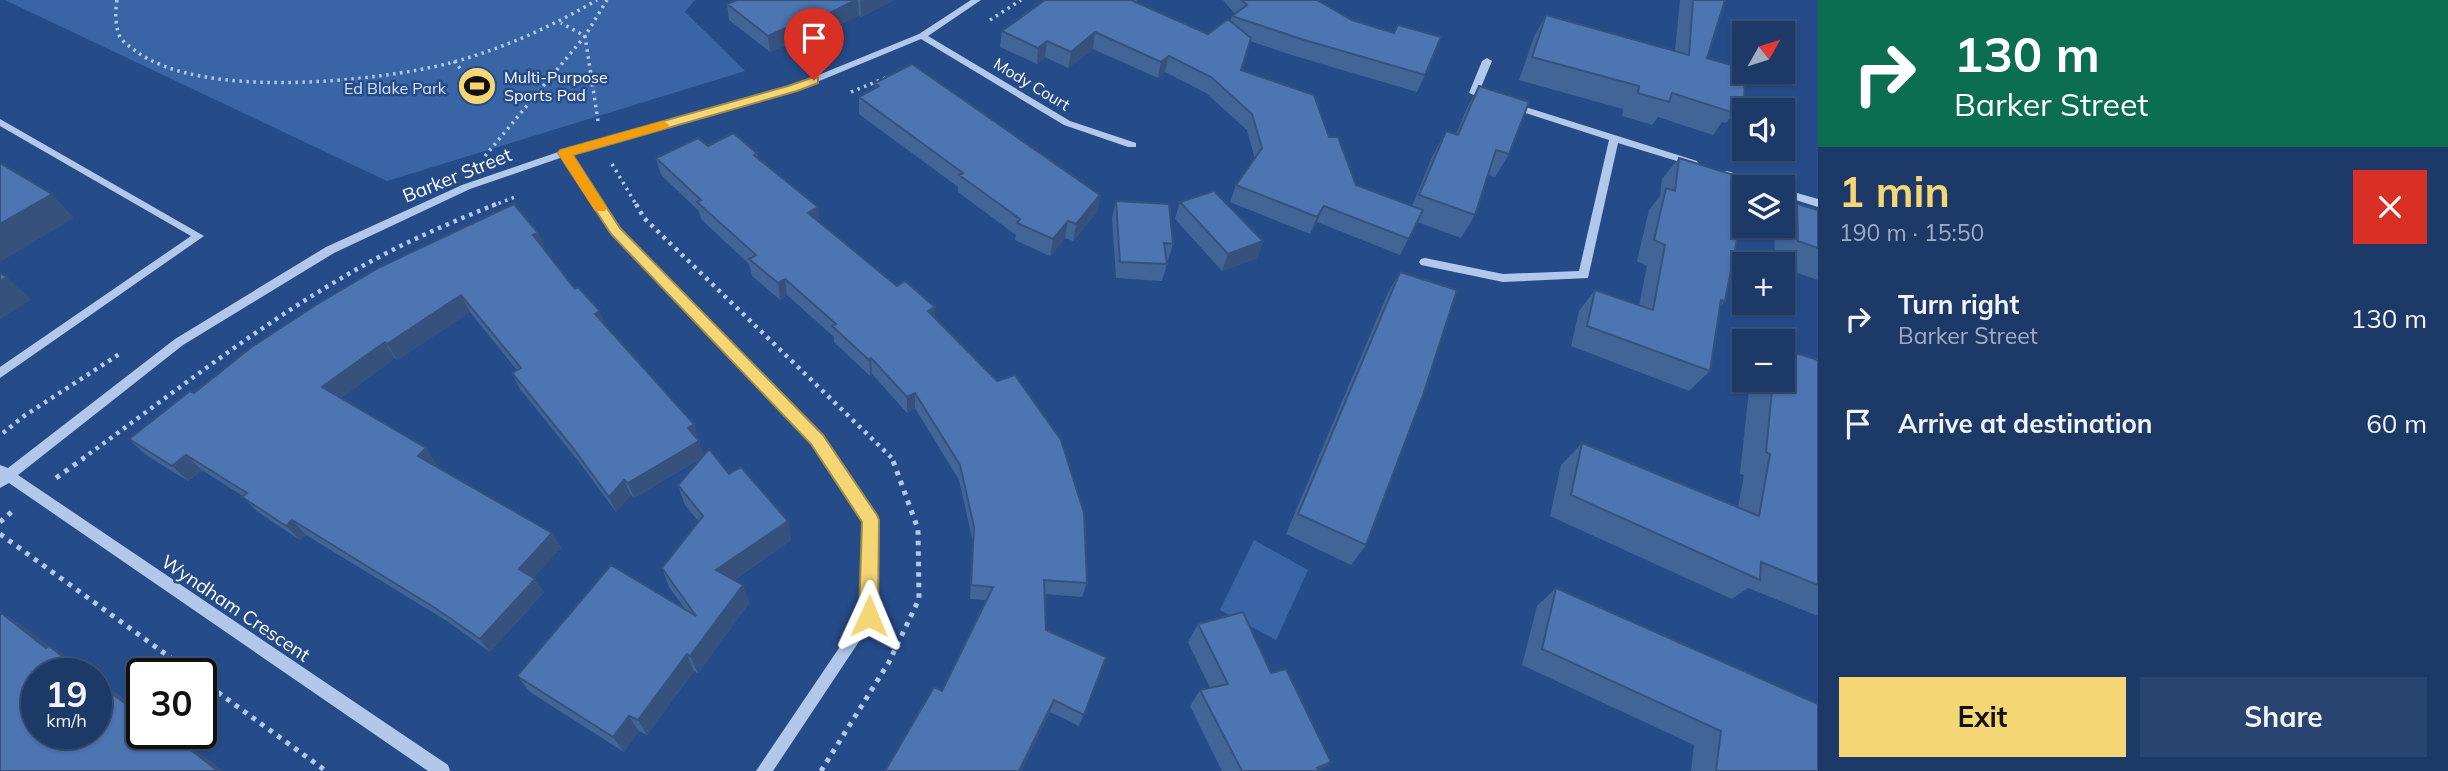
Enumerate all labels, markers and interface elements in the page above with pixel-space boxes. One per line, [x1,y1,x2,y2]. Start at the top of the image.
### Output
pin [784,8,844,80]
icon: arrive [795,19,833,57]
north arrow [1732,21,1796,84]
map controls [1732,21,1795,392]
text: 130 m [1954,23,2100,84]
icon: right [1839,28,1930,119]
street label: Mody Court [990,53,1074,115]
sports icon: Multi-Purpose Sports Pad [456,65,498,107]
place label: Multi-Purpose Sports Pad [504,67,608,105]
park label: Ed Blake Park [344,78,447,98]
text: Barker Street [1954,84,2149,124]
button: sound [1732,98,1795,161]
street label: Barker Street [399,142,515,208]
text: 1 min [1839,165,1950,218]
button: close [2353,170,2427,244]
button: layers [1732,175,1795,238]
text: 190 m · 15:50 [1839,218,1984,247]
button: + [1732,252,1795,315]
text: Turn right [1898,288,2019,321]
icon: right [1839,300,1877,338]
text: 130 m [2351,302,2427,335]
text: Barker Street [1898,321,2038,350]
button: − [1732,329,1795,392]
icon: arrive [1839,405,1877,443]
text: Arrive at destination [1898,407,2153,440]
text: 60 m [2366,407,2427,440]
street label: Wyndham Crescent [157,549,315,667]
position arrow [832,579,906,653]
speed limit sign: 30 [126,658,217,749]
text: 19 [45,672,88,716]
button: Exit [1839,677,2126,757]
button: Share [2140,677,2427,757]
text: km/h [46,709,87,732]

